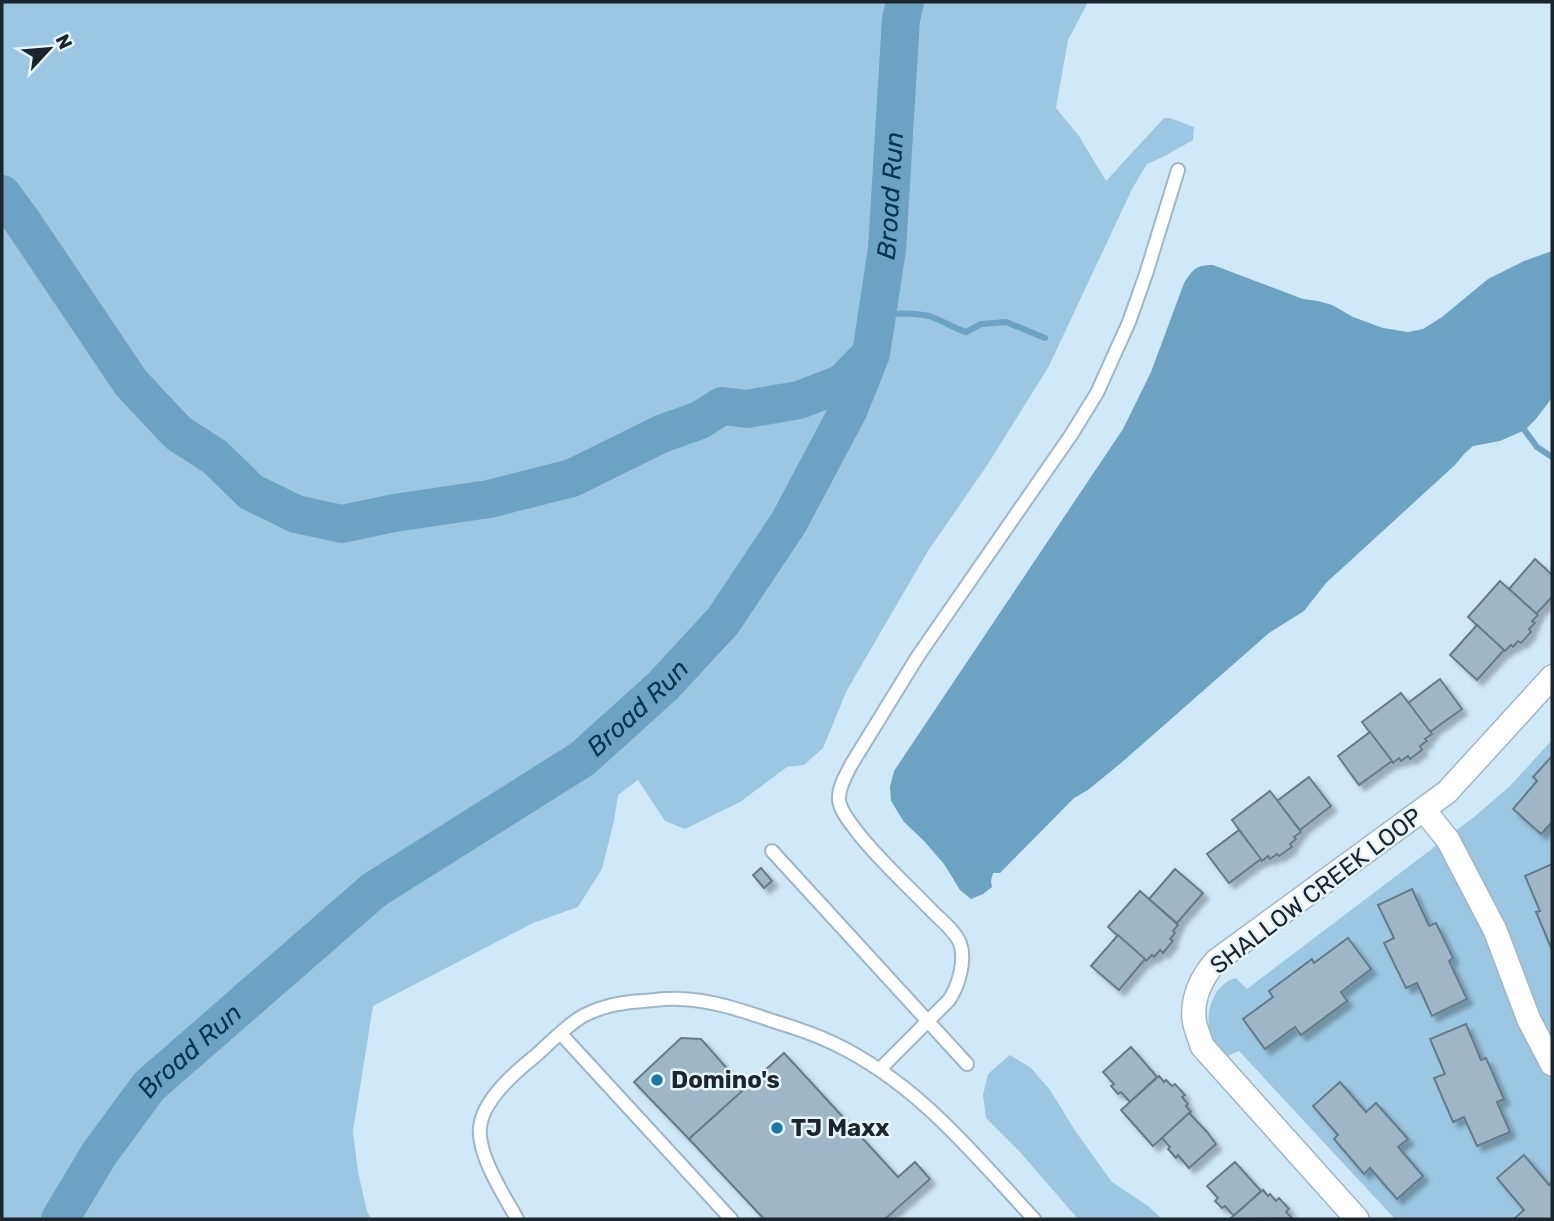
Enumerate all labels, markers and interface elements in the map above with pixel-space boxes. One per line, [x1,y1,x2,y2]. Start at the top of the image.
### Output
north arrow [14,14,84,84]
text: N [50,31,77,53]
water label: Broad Run [870,131,910,261]
water label: Broad Run [580,653,695,763]
street label: SHALLOW CREEK LOOP [1205,802,1427,980]
water label: Broad Run [131,997,248,1103]
place label: Domino's [671,1066,780,1094]
marker: Domino's [649,1072,665,1088]
place label: TJ Maxx [791,1114,889,1142]
marker: TJ Maxx [769,1120,785,1136]

